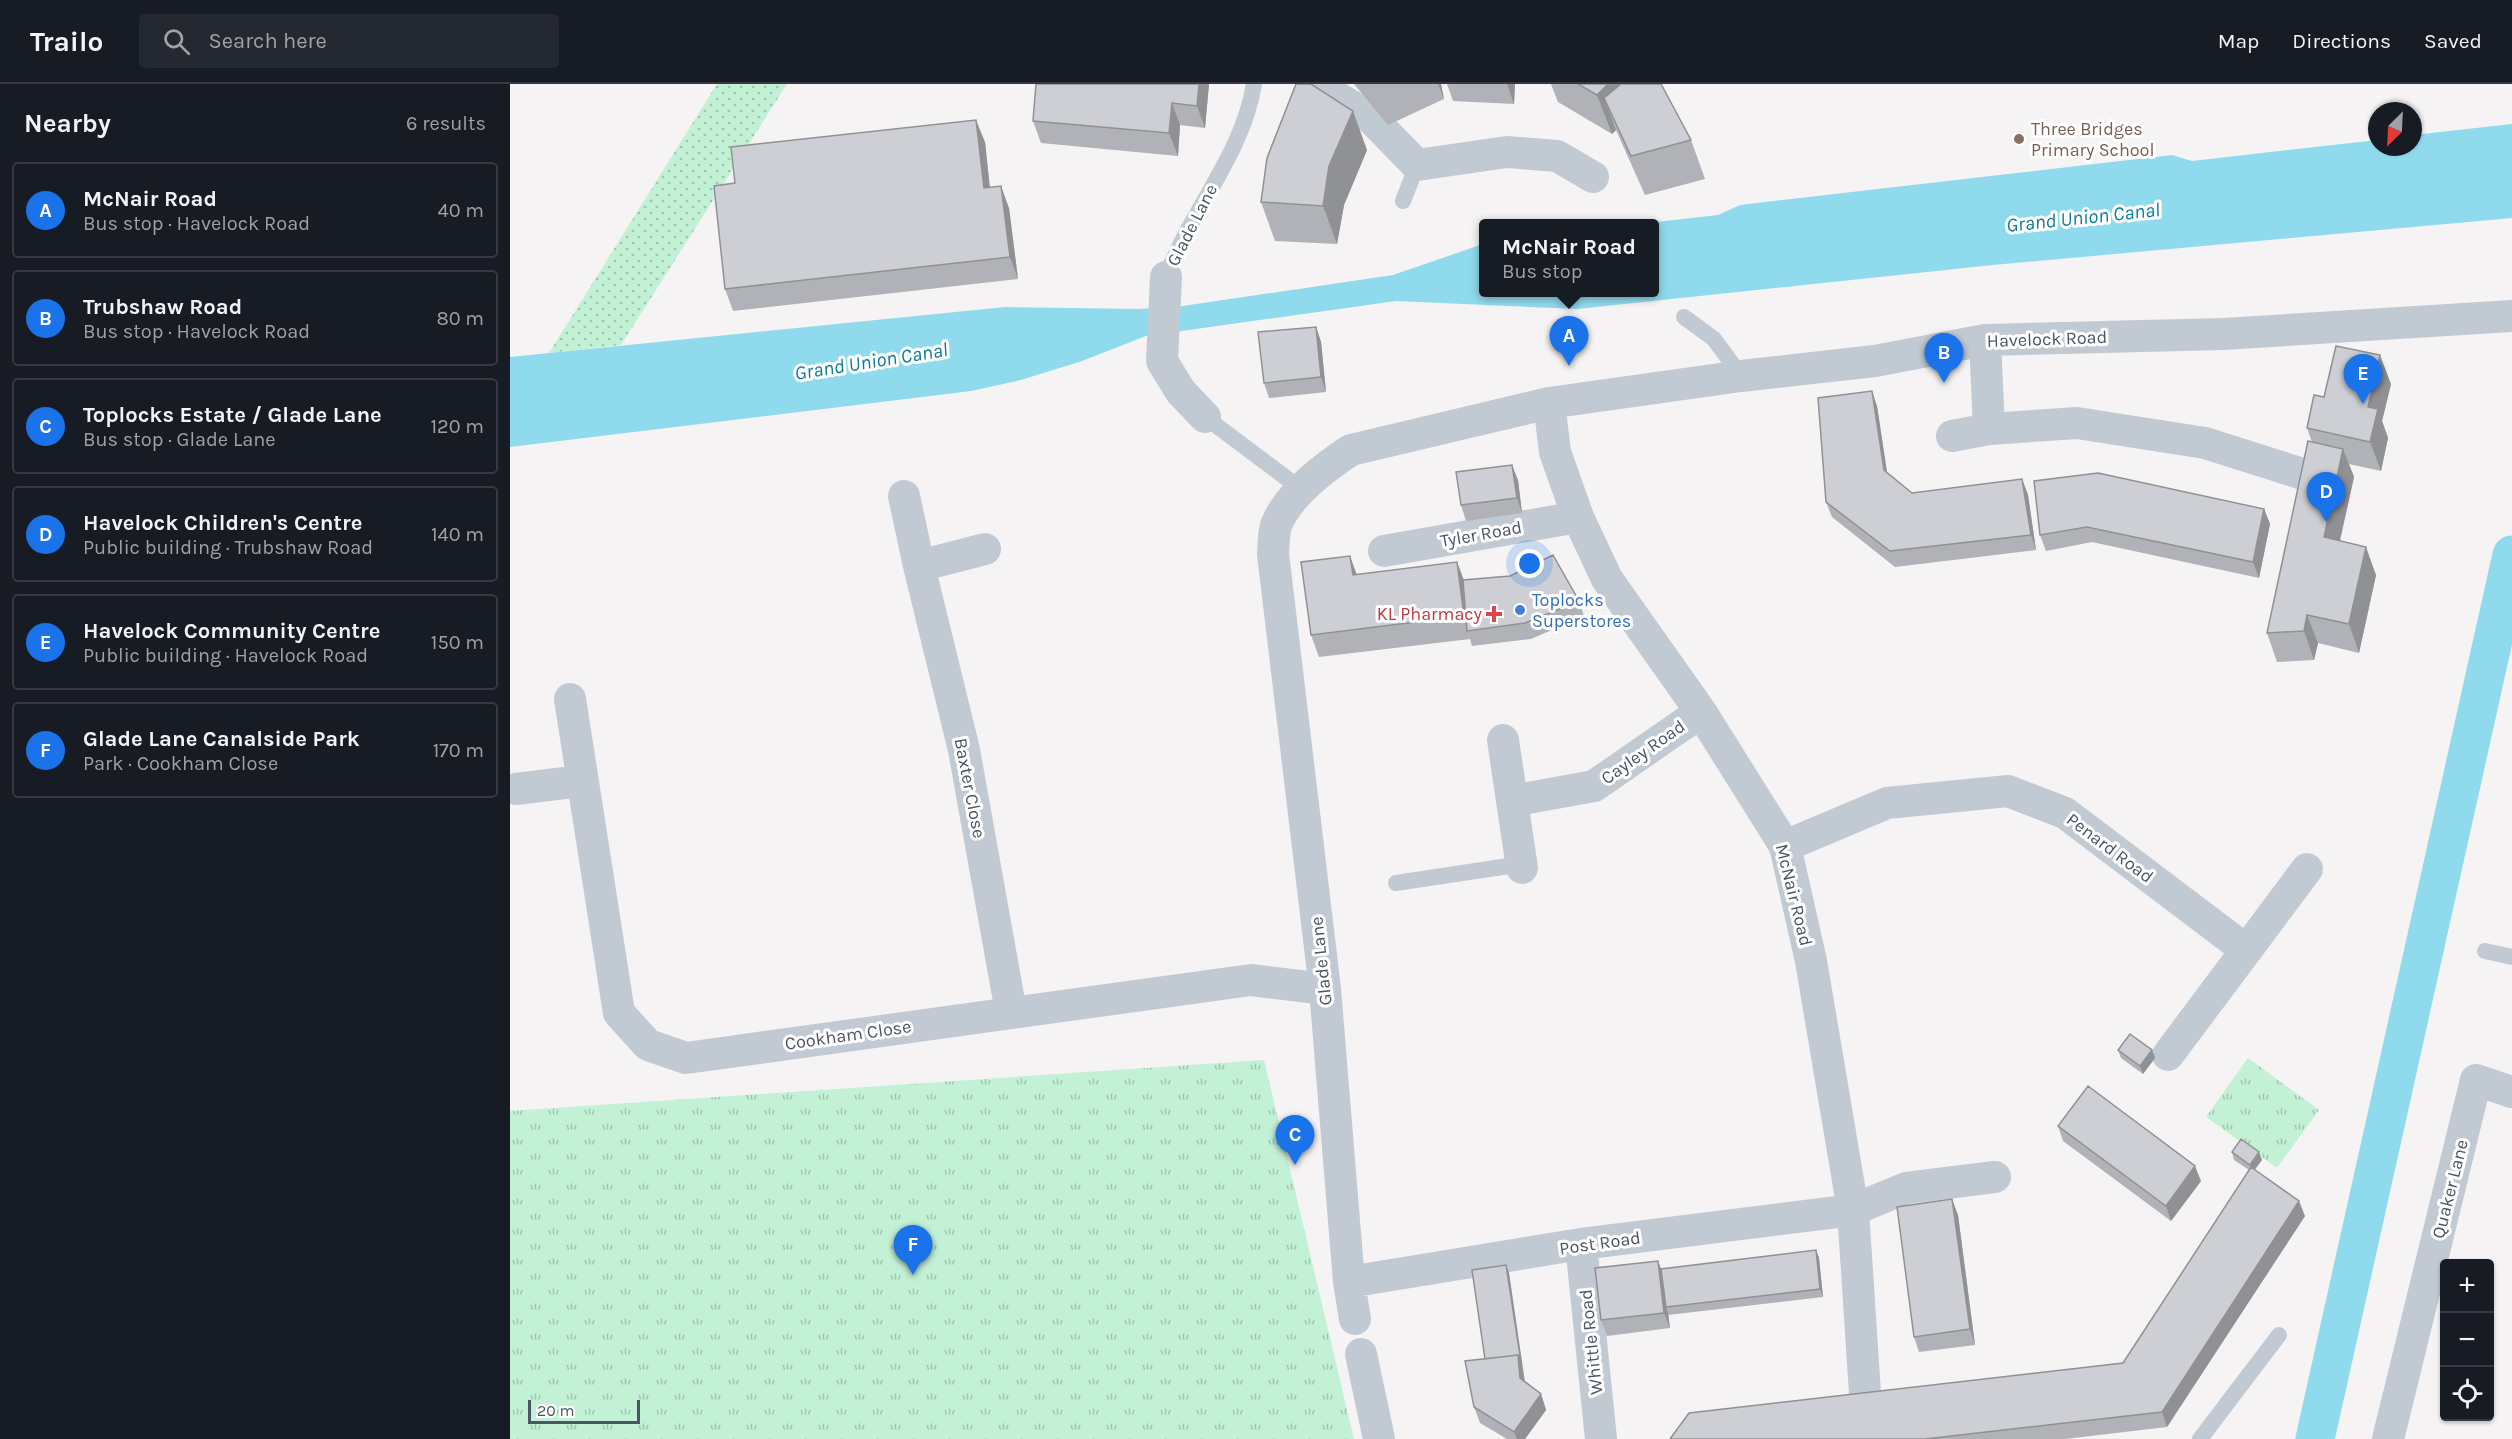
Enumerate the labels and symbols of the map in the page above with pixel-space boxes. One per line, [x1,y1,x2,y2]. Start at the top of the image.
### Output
north arrow [2368,102,2422,156]
place label: Three Bridges Primary School [2031,118,2155,161]
marker: Three Bridges Primary School [2012,132,2026,146]
street label: Glade Lane [1162,180,1222,270]
water label: Grand Union Canal [2005,198,2161,237]
pin: A [1550,316,1588,366]
street label: Havelock Road [1987,326,2107,352]
pin: B [1924,334,1964,383]
water label: Grand Union Canal [793,338,949,385]
pin: E [2344,354,2382,404]
pin: D [2306,472,2346,522]
street label: Tyler Road [1438,516,1524,552]
your location [1515,549,1544,578]
place label: Toplocks Superstores [1532,589,1631,632]
place label: KL Pharmacy [1377,603,1483,625]
marker: Toplocks Superstores [1513,603,1527,617]
marker: KL Pharmacy [1487,607,1501,621]
street label: Cayley Road [1597,715,1689,789]
street label: Baxter Close [949,736,991,840]
street label: Penard Road [2062,808,2158,888]
street label: McNair Road [1771,842,1817,948]
street label: Glade Lane [1305,916,1337,1006]
street label: Cookham Close [783,1015,913,1055]
pin: C [1276,1116,1314,1165]
street label: Quaker Lane [2427,1137,2473,1241]
pin: F [894,1226,932,1275]
street label: Post Road [1558,1226,1642,1260]
street label: Whittle Road [1575,1288,1607,1396]
scale bar [528,1397,640,1424]

